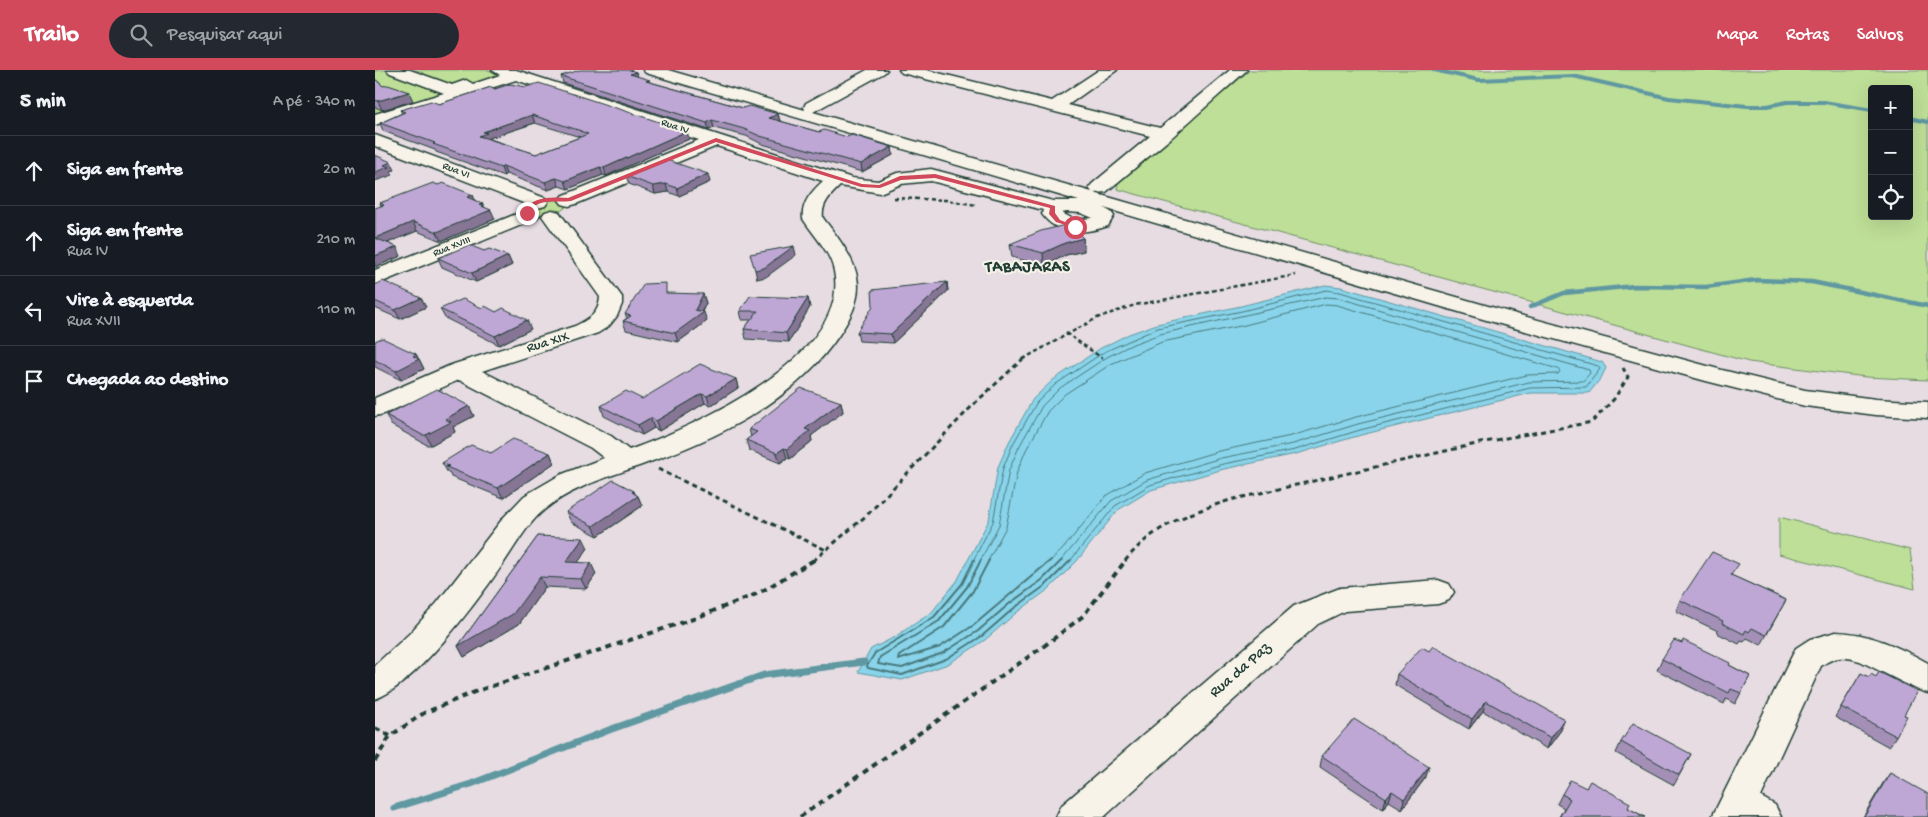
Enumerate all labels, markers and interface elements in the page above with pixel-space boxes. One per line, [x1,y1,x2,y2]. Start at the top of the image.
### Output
search box [109,13,459,58]
text: Trailo [25,21,79,50]
icon: search [127,21,155,49]
text: Pesquisar aqui [167,24,282,47]
text: Mapa [1717,25,1758,46]
text: Rotas [1786,25,1829,46]
text: Salvos [1857,25,1903,46]
map controls [1868,85,1913,220]
button: + [1868,85,1913,130]
text: 5 min [20,90,65,115]
text: A pé · 340 m [273,93,355,112]
street label: Rua IV [660,117,690,137]
button: − [1868,130,1913,175]
icon: ahead [20,157,48,185]
text: Siga em frente [67,159,183,182]
street label: Rua VI [441,160,472,182]
text: 20 m [323,161,355,180]
button: locate [1868,175,1913,220]
route end [516,202,539,225]
route start [1064,216,1087,239]
text: Siga em frente [67,220,183,243]
icon: ahead [20,227,48,255]
text: 210 m [316,231,355,250]
street label: Rua XVIII [431,234,473,260]
text: Rua IV [67,243,108,262]
district label: TABAJARAS [983,259,1071,278]
text: Vire à esquerda [67,290,193,313]
icon: left [20,297,48,325]
text: 110 m [318,301,355,320]
text: Rua XVII [67,313,121,332]
street label: Rua XIX [525,328,572,357]
icon: arrive [20,367,48,395]
text: Chegada ao destino [67,369,228,392]
street label: Rua da Paz [1206,638,1276,703]

